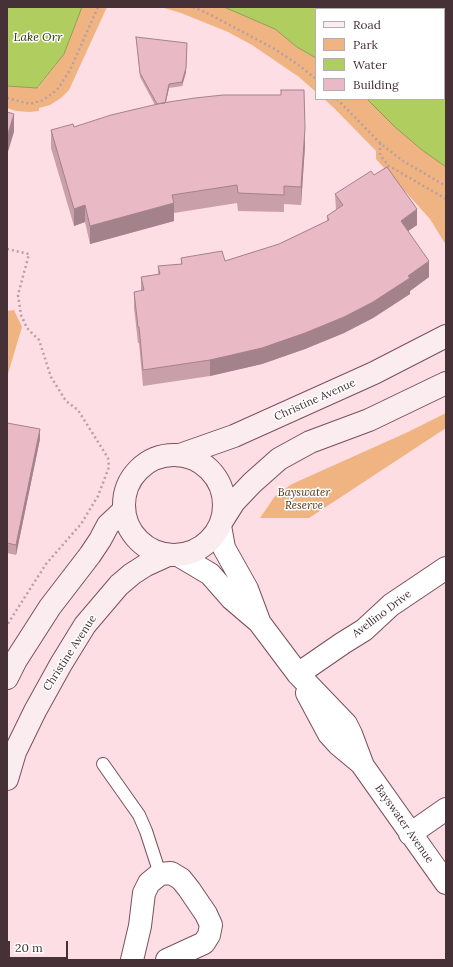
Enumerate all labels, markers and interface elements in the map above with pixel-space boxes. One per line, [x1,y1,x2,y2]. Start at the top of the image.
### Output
legend [315,8,445,100]
text: Road [353,17,381,32]
water label: Lake Orr [14,31,62,45]
text: Park [353,37,378,52]
text: Water [353,57,387,72]
text: Building [353,77,399,92]
street label: Christine Avenue [272,376,358,424]
park label: Bayswater Reserve [278,486,330,512]
street label: Avellino Drive [350,587,414,641]
street label: Christine Avenue [41,613,99,693]
street label: Bayswater Avenue [372,782,436,866]
scale bar [10,933,70,959]
text: 20 m [15,940,43,955]

